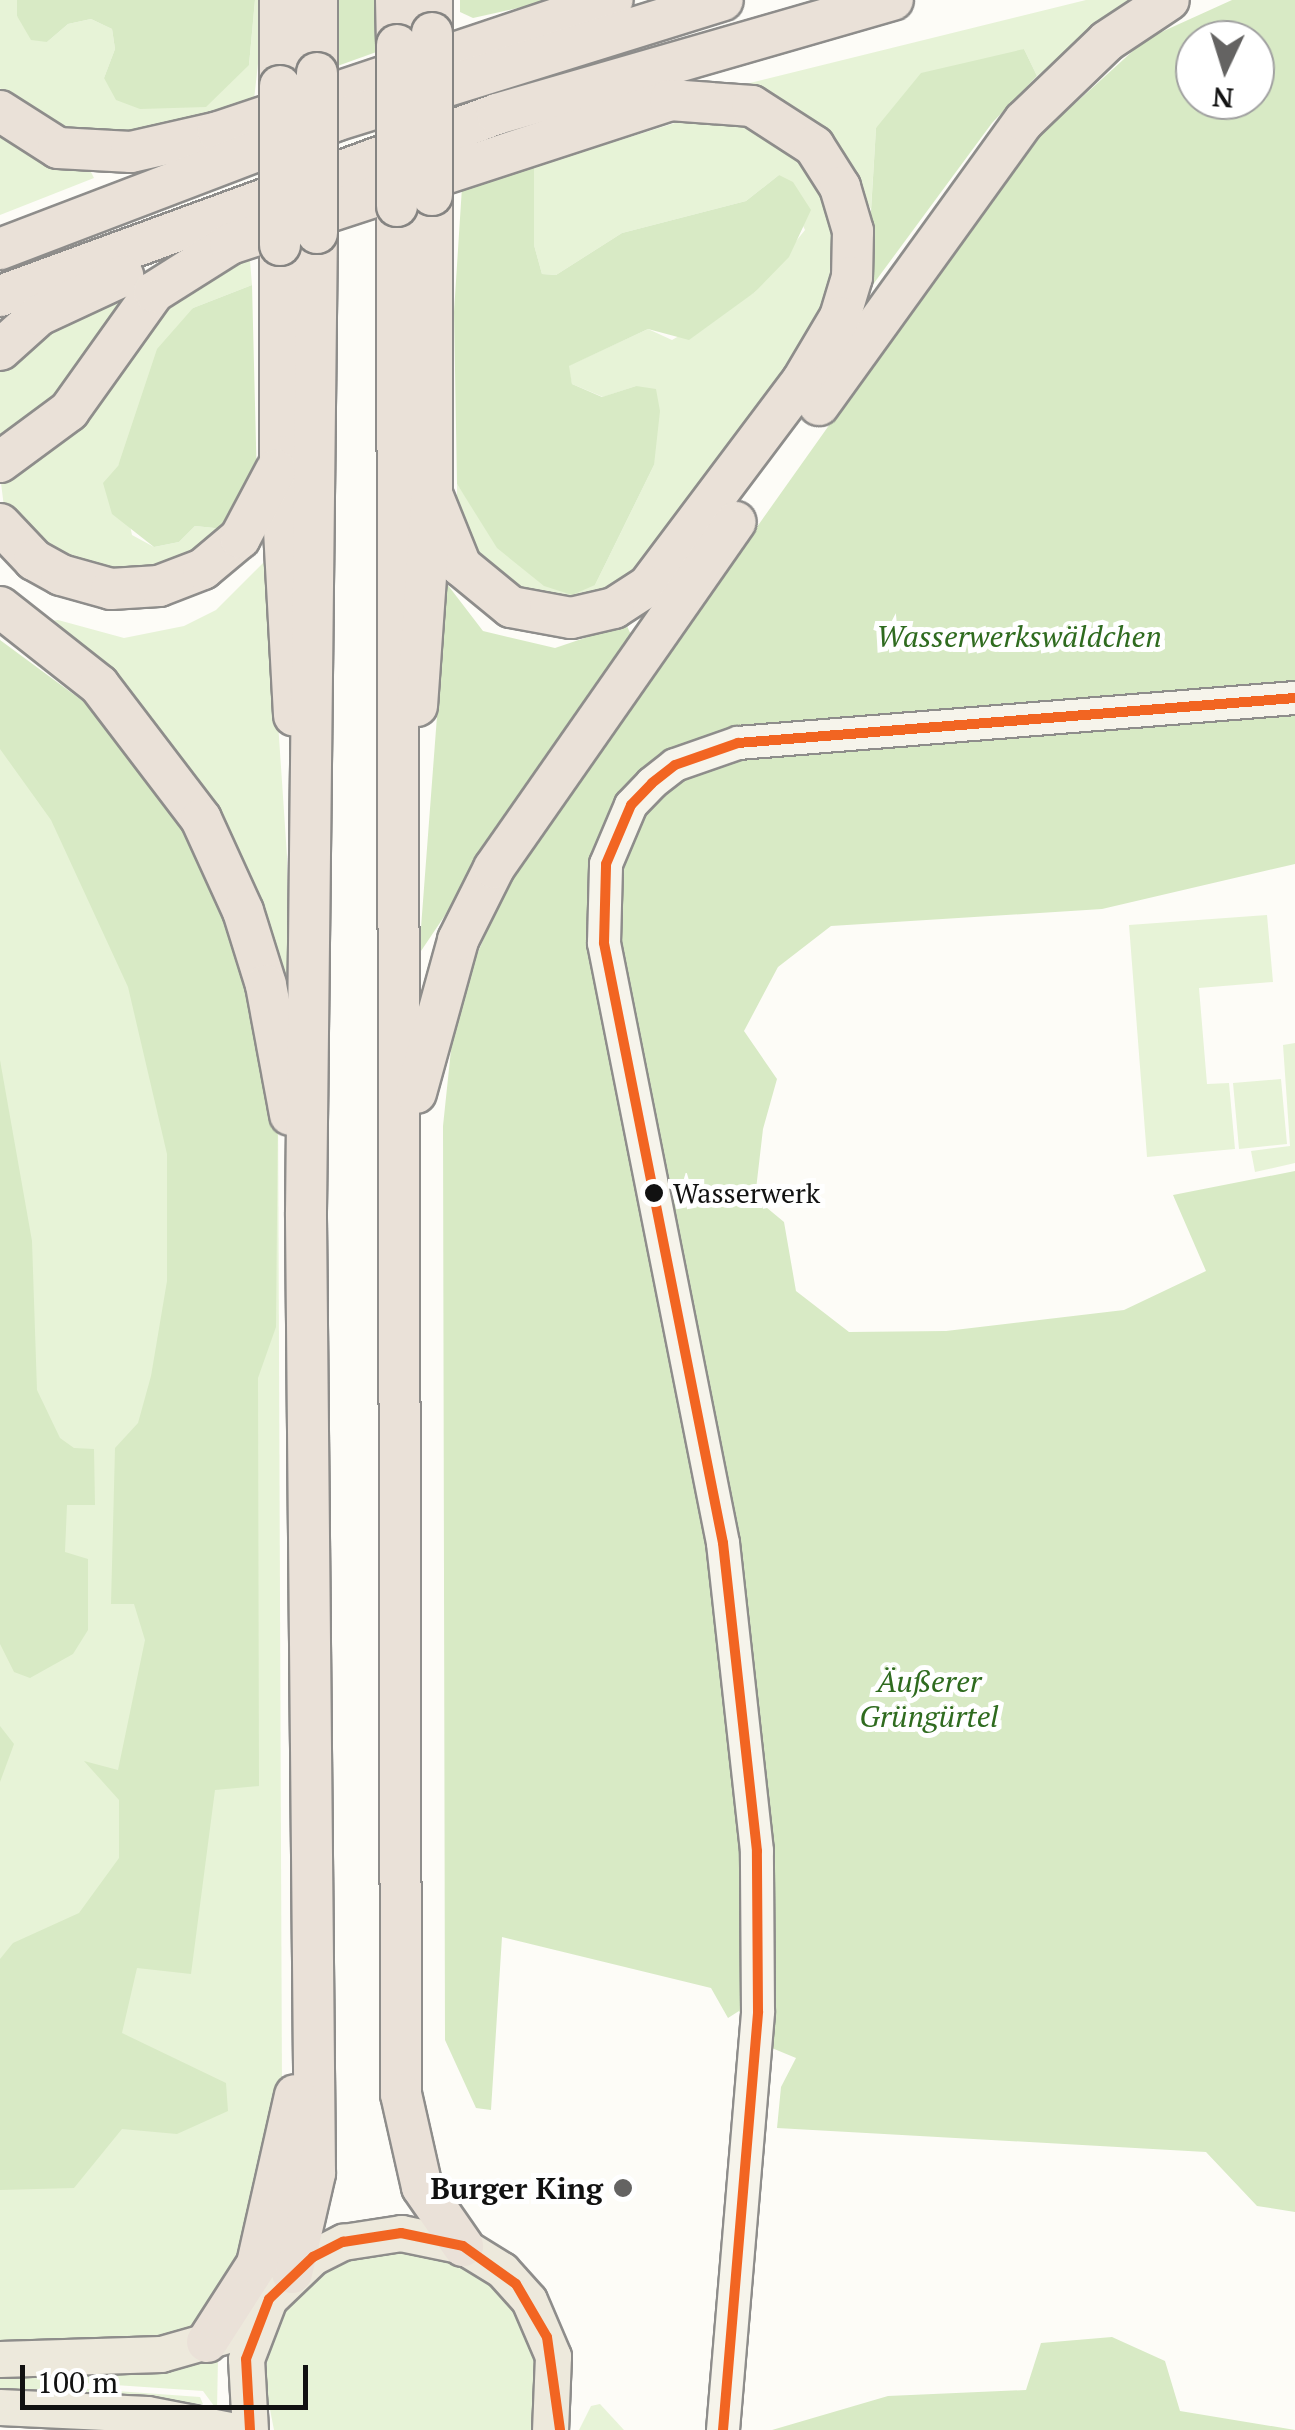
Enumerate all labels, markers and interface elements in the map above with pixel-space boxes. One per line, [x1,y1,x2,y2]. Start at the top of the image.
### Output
north arrow [1175,20,1275,120]
text: N [1211,79,1235,118]
park label: Wasserwerkswäldchen [876,618,1162,654]
place label: Wasserwerk [673,1176,820,1210]
marker: Wasserwerk [644,1183,664,1203]
park label: Äußerer Grüngürtel [859,1663,999,1734]
place label: Burger King [430,2170,603,2206]
marker: Burger King [612,2177,634,2199]
scale bar [25,2345,312,2407]
text: 100 m [37,2362,118,2402]

